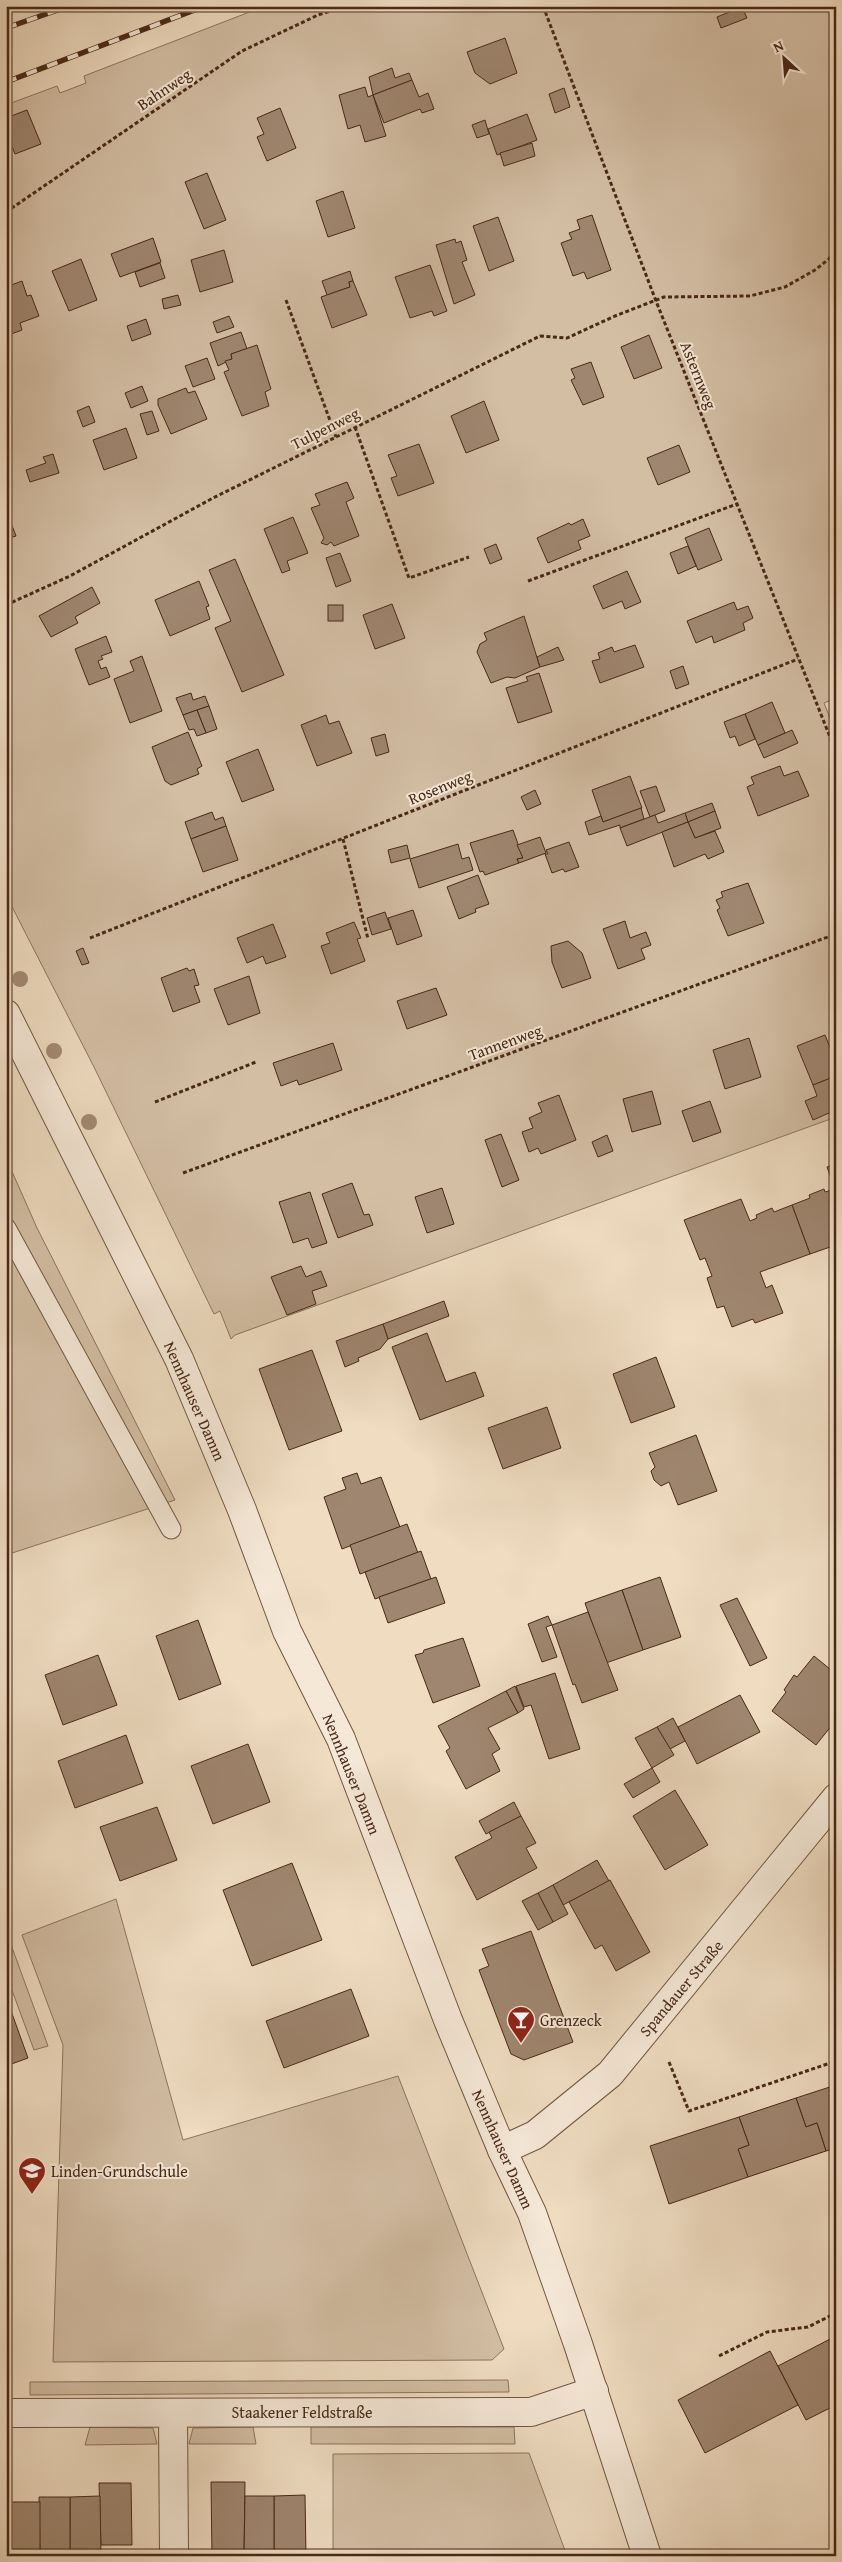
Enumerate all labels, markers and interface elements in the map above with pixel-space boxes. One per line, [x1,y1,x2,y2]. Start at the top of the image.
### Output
north arrow [760,32,810,82]
text: N [770,35,787,57]
street label: Bahnweg [132,62,196,116]
street label: Asternweg [675,337,723,413]
street label: Tulpenweg [287,401,363,455]
street label: Rosenweg [405,763,475,811]
street label: Tannenweg [465,1018,545,1066]
street label: Nennhauser Damm [158,1337,232,1465]
street label: Nennhauser Damm [317,1710,387,1838]
street label: Spandauer Straße [633,1934,729,2042]
bar icon: Grenzeck [506,2005,536,2044]
place label: Grenzeck [540,2008,603,2032]
street label: Nennhauser Damm [466,2085,540,2213]
school or university icon: Linden-Grundschule [17,2156,47,2195]
place label: Linden-Grundschule [51,2159,188,2183]
street label: Staakener Feldstraße [231,2400,373,2424]

